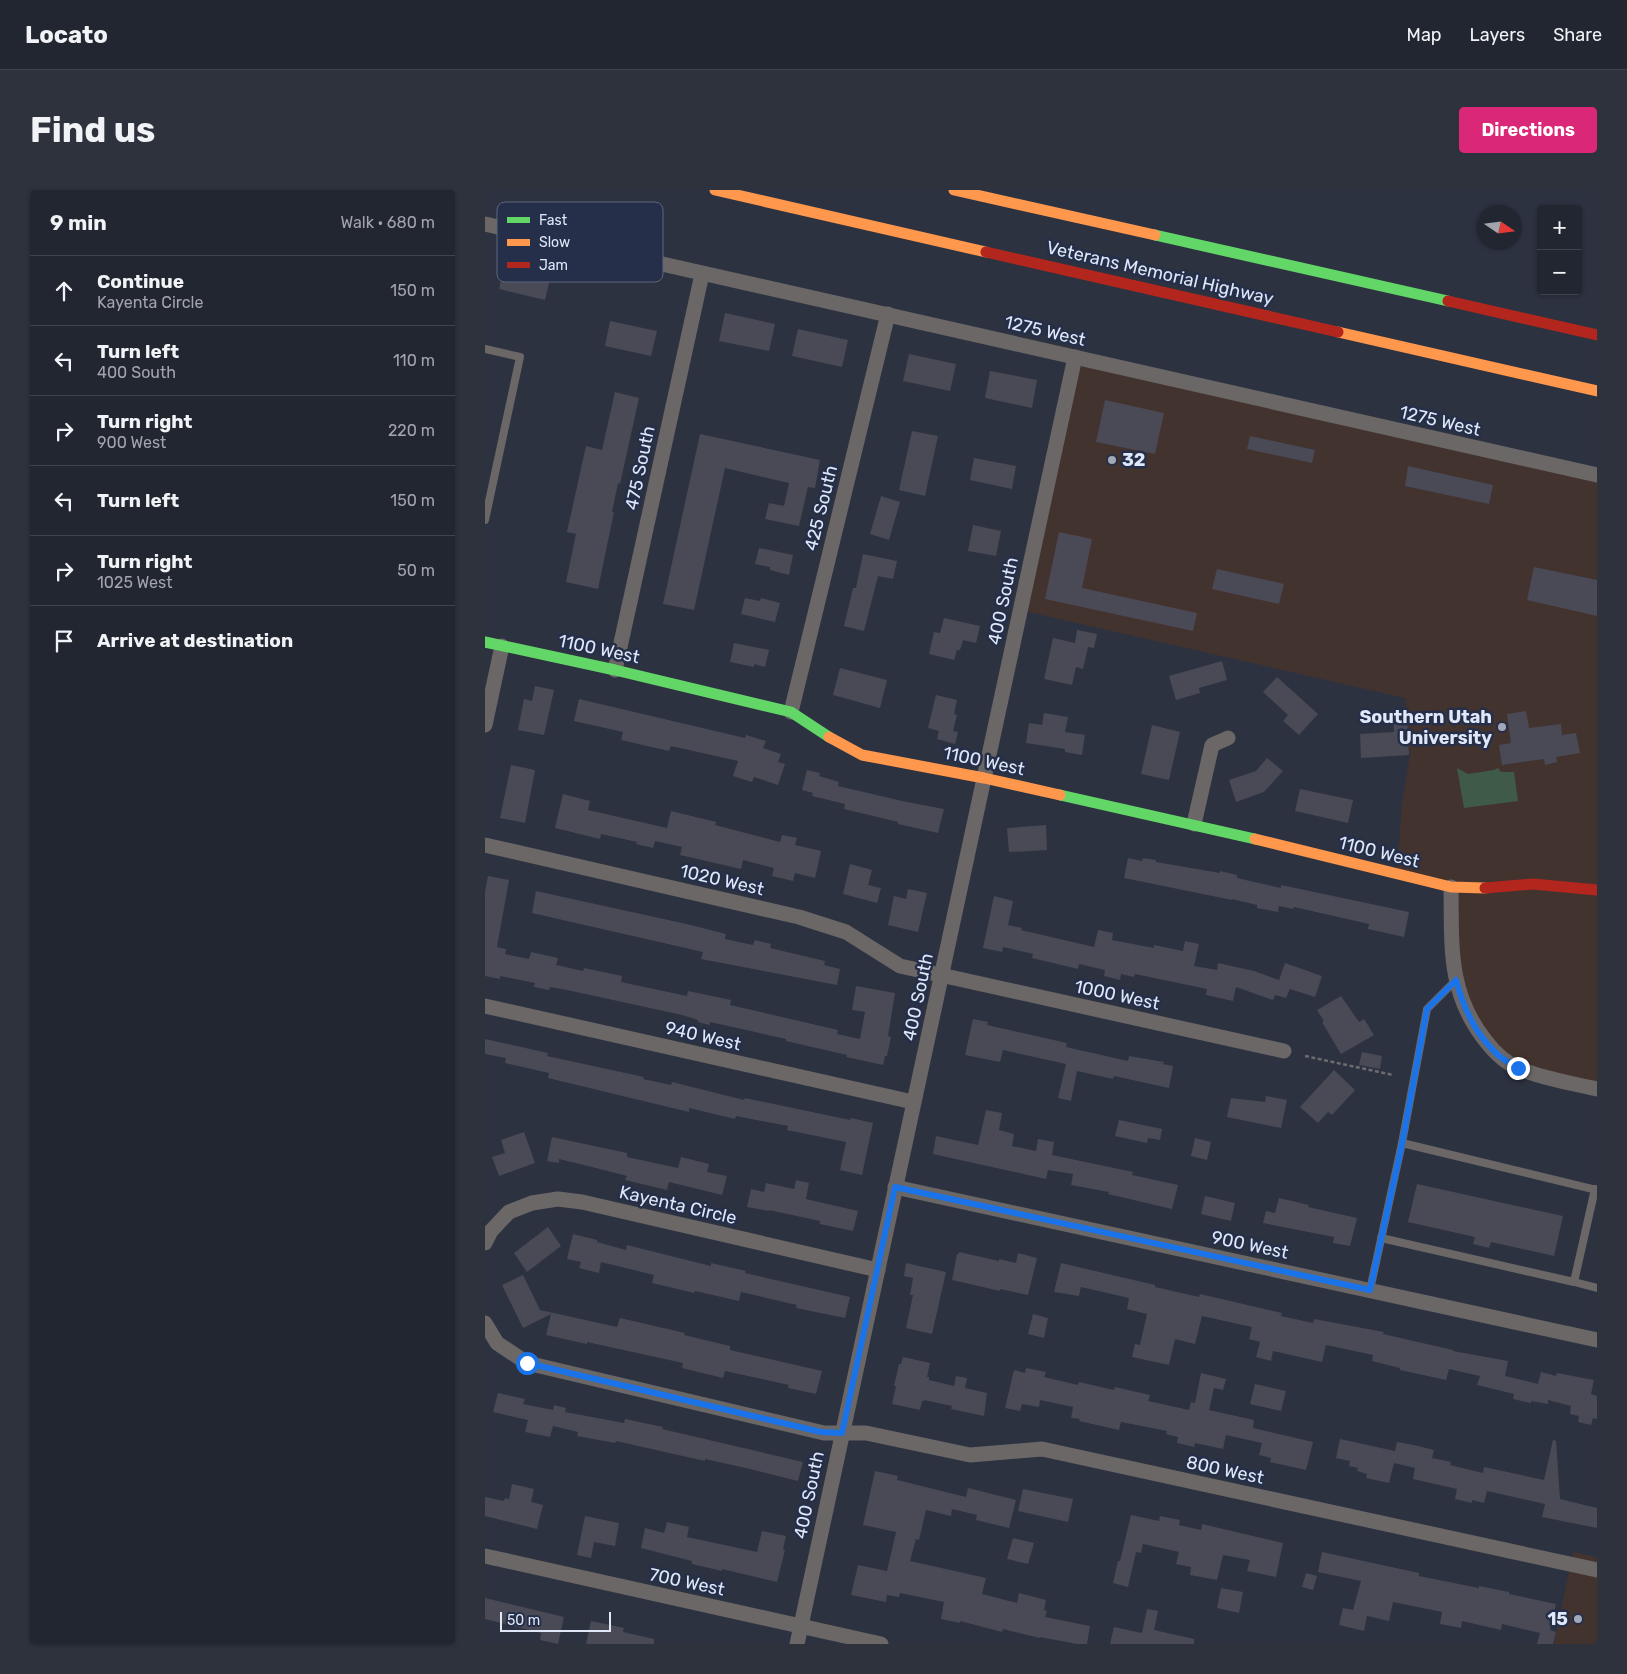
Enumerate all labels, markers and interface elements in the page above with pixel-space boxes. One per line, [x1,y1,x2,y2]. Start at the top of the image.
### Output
text: Locato [25,21,108,49]
text: Map [1407,24,1442,46]
text: Layers [1470,24,1525,46]
text: Share [1553,24,1602,46]
button: Directions [1459,107,1597,153]
text: Find us [30,109,155,151]
legend [497,202,663,282]
north arrow [1477,205,1522,250]
map controls [1537,205,1582,295]
button: + [1537,205,1582,250]
text: 9 min [50,210,107,235]
text: Fast [539,212,568,229]
text: Walk · 680 m [340,213,435,232]
text: Slow [539,234,570,251]
street label: Veterans Memorial Highway [1044,236,1276,310]
button: − [1537,250,1582,295]
text: Jam [539,257,568,274]
text: Continue [97,270,184,293]
icon: ahead [50,277,78,305]
text: 150 m [390,281,435,300]
text: Kayenta Circle [97,293,203,312]
street label: 1275 West [1002,311,1088,351]
text: Turn left [97,340,179,363]
icon: left [50,347,78,375]
text: 110 m [393,351,435,370]
text: 400 South [97,363,176,382]
street label: 1275 West [1397,401,1483,441]
text: Turn right [97,410,192,433]
icon: right [50,417,78,445]
text: 220 m [388,421,435,440]
street label: 475 South [620,424,660,512]
text: 900 West [97,433,166,452]
place label: 32 [1122,449,1146,471]
marker: 32 [1106,454,1118,466]
street label: 425 South [800,463,842,553]
icon: left [50,487,78,515]
text: Turn left [97,489,179,512]
text: 150 m [390,491,435,510]
text: Turn right [97,550,192,573]
street label: 400 South [983,555,1023,647]
icon: right [50,557,78,585]
text: 50 m [397,561,435,580]
text: 1025 West [97,573,172,592]
icon: arrive [50,627,78,655]
text: Arrive at destination [97,629,293,652]
street label: 1100 West [556,630,642,668]
place label: Southern Utah University [1359,706,1492,749]
marker: Southern Utah University [1496,721,1508,733]
street label: 1100 West [941,742,1027,780]
street label: 1100 West [1336,831,1422,873]
street label: 1020 West [678,860,766,900]
street label: 400 South [898,951,938,1043]
street label: 1000 West [1072,975,1162,1015]
street label: 940 West [663,1017,743,1055]
route end [1507,1057,1530,1080]
street label: Kayenta Circle [617,1181,739,1229]
street label: 900 West [1210,1226,1290,1264]
route start [516,1352,539,1375]
street label: 400 South [789,1449,829,1541]
street label: 800 West [1184,1451,1266,1489]
street label: 700 West [647,1563,727,1601]
place label: 15 [1547,1608,1568,1630]
scale bar [500,1609,611,1632]
text: 50 m [507,1612,540,1629]
marker: 15 [1572,1613,1584,1625]

